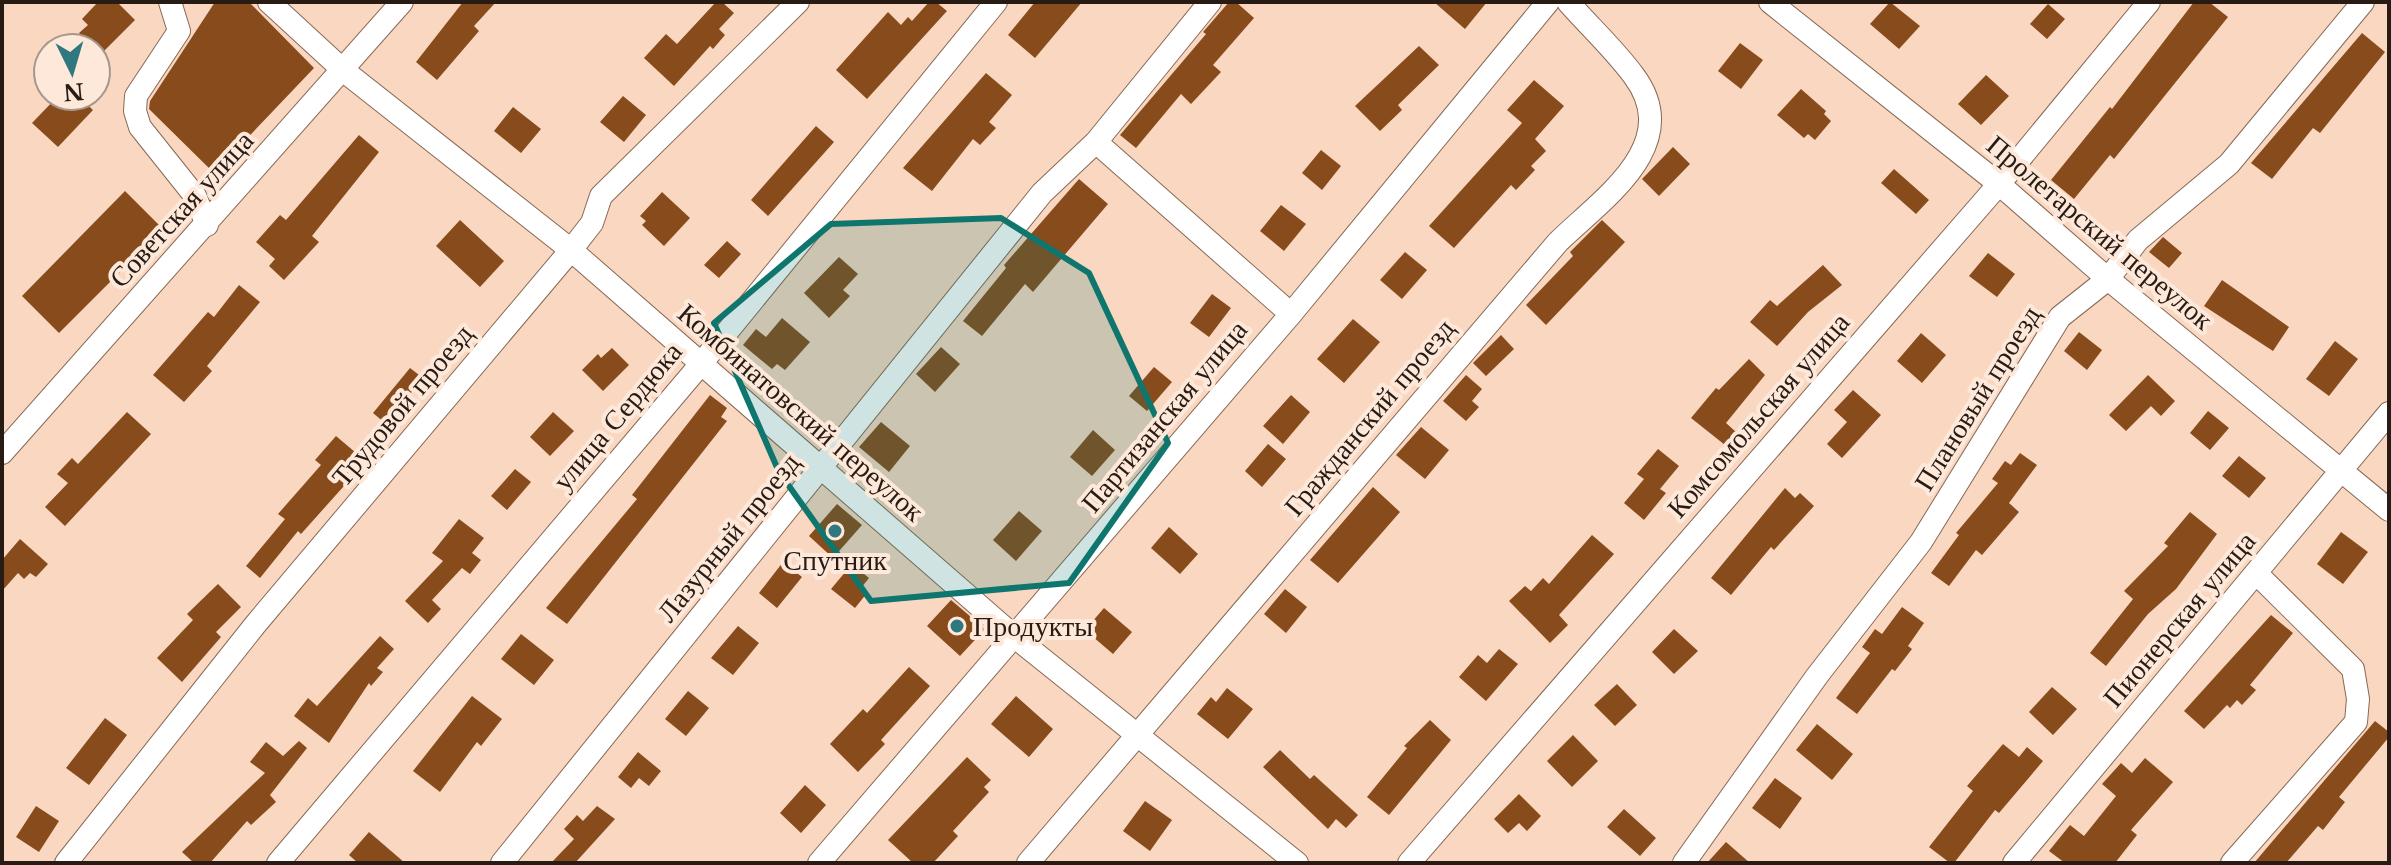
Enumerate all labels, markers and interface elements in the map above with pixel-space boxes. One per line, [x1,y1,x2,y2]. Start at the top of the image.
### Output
north arrow [32,32,112,112]
text: N [62,77,85,106]
street label: Советская улица [102,123,261,295]
street label: Пролетарский переулок [1979,127,2220,338]
street label: Комбинатовский переулок [670,296,931,529]
street label: Плановый проезд [1907,299,2048,497]
street label: Комсомольская улица [1660,305,1857,525]
street label: Гражданский проезд [1277,312,1462,523]
street label: Партизанская улица [1074,313,1255,520]
street label: Трудовой проезд [324,317,480,494]
street label: улица Сердюка [545,335,690,498]
street label: Лазурный проезд [649,446,807,629]
marker: Спутник [826,522,844,540]
street label: Пионерская улица [2096,524,2263,714]
place label: Спутник [783,543,887,578]
place label: Продукты [973,609,1093,644]
marker: Продукты [948,617,966,635]

